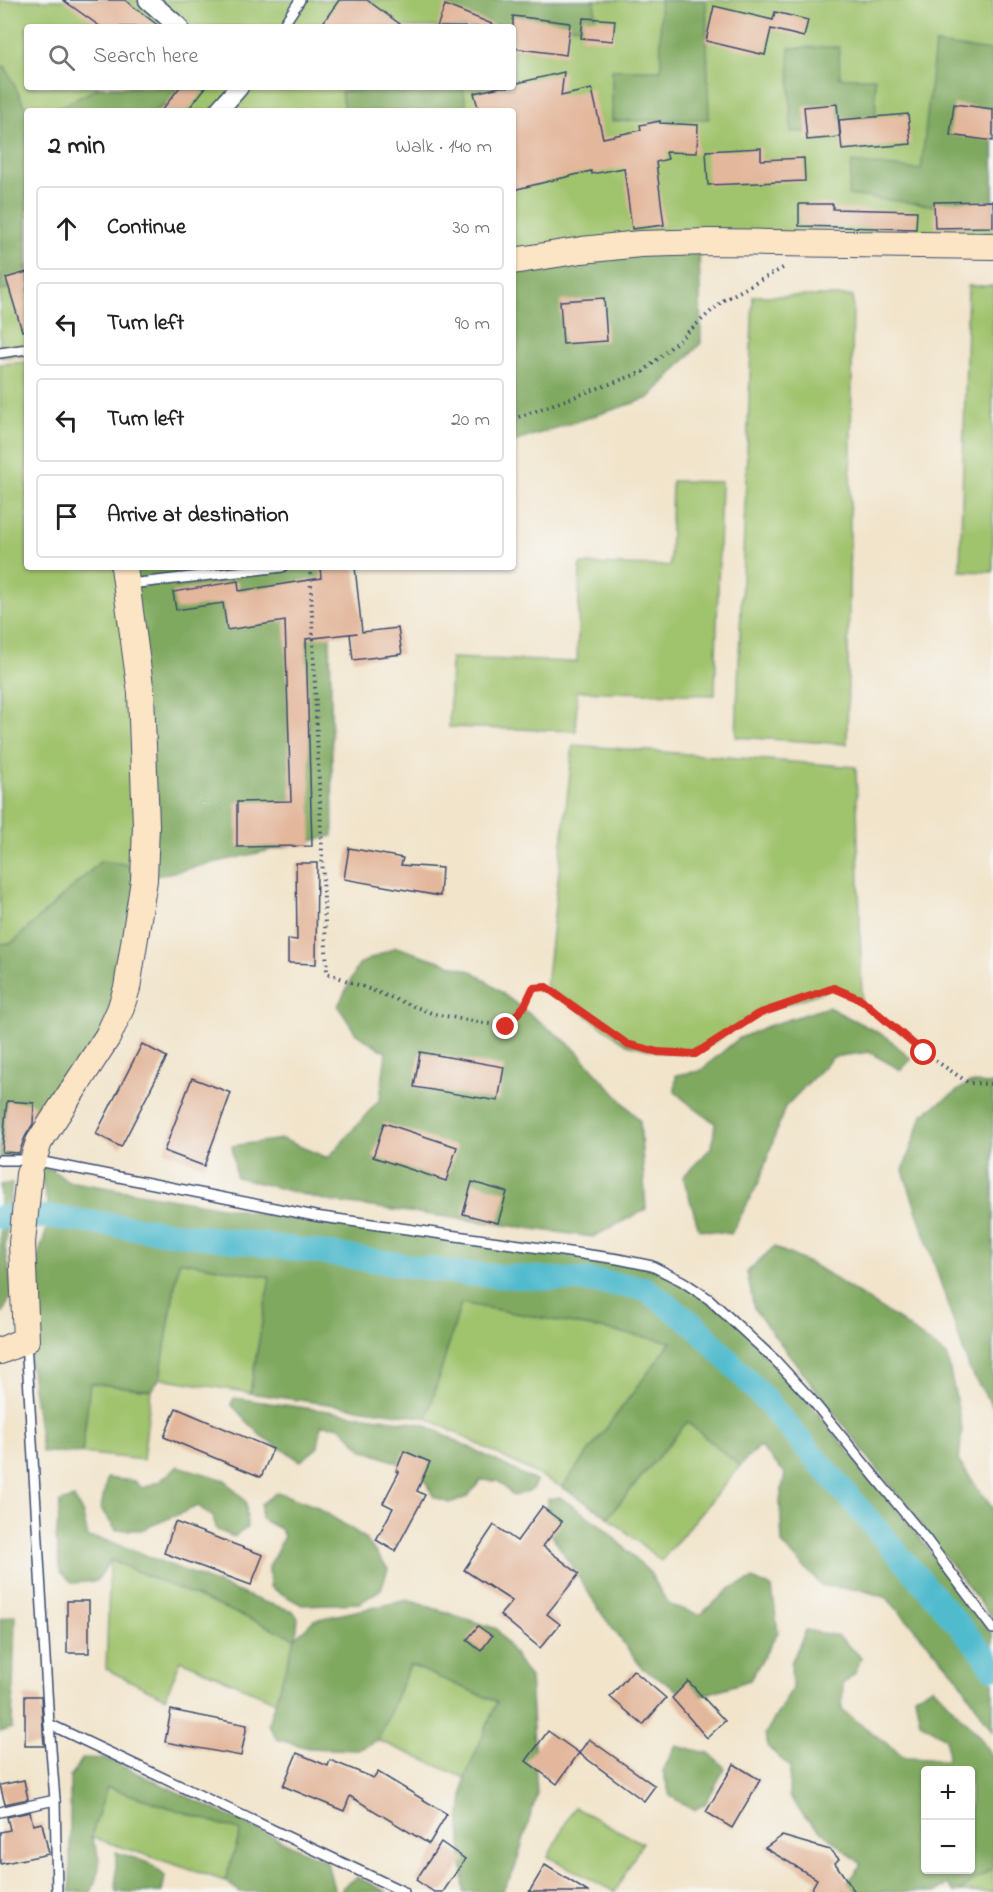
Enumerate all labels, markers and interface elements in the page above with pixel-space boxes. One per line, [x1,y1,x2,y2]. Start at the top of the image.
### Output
search box [24,24,516,90]
icon: search [45,41,78,74]
text: Search here [93,41,198,73]
text: 2 min [48,128,105,166]
text: Walk · 140 m [396,133,492,162]
icon: ahead [50,212,83,245]
text: Continue [107,212,186,244]
text: 30 m [453,214,490,243]
icon: left [50,308,83,341]
text: Turn left [107,308,184,340]
text: 90 m [455,310,490,339]
icon: left [50,404,83,437]
text: Turn left [107,404,184,436]
text: 20 m [451,406,490,435]
icon: arrive [50,500,83,533]
text: Arrive at destination [107,500,289,532]
route end [492,1013,518,1039]
route start [910,1039,936,1065]
map controls [921,1766,975,1874]
button: + [921,1766,975,1820]
button: − [921,1820,975,1874]

